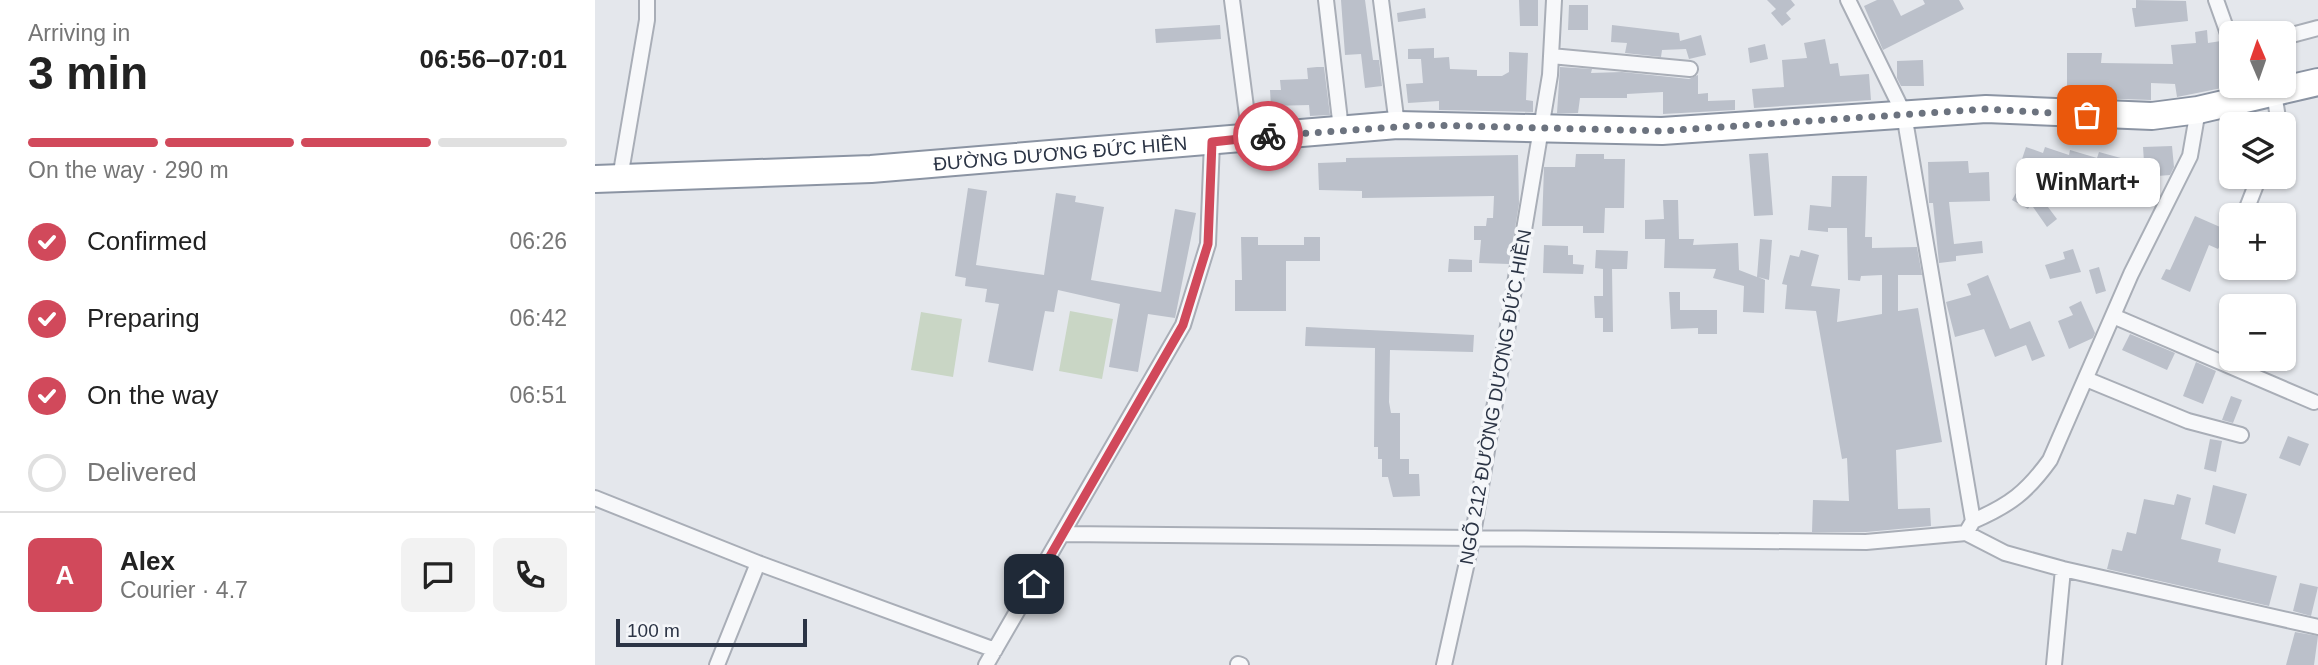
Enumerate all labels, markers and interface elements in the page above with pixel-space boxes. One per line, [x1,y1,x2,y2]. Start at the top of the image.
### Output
text: Arriving in [28,20,130,46]
north arrow [2219,21,2296,98]
map controls [2219,21,2296,371]
text: 06:56–07:01 [420,44,567,74]
text: 3 min [28,47,148,99]
pin [2057,85,2117,145]
icon: bag [2068,96,2106,134]
courier [1233,101,1303,171]
button: layers [2219,112,2296,189]
icon: bike [1249,117,1287,155]
street label: ĐƯỜNG DƯƠNG ĐỨC HIỀN [932,133,1188,175]
text: On the way · 290 m [28,157,229,183]
callout: WinMart+ [2015,157,2159,206]
text: WinMart+ [2036,169,2140,195]
button: + [2219,203,2296,280]
icon: check [28,223,66,261]
text: Confirmed [87,226,207,256]
text: 06:26 [509,228,567,254]
street label: NGÕ 212 ĐƯỜNG DƯƠNG ĐỨC HIỀN [1456,228,1535,566]
button: − [2219,294,2296,371]
icon: check [28,300,66,338]
text: Preparing [87,303,200,333]
text: 06:42 [509,305,567,331]
icon: check [28,377,66,415]
text: On the way [87,380,219,410]
text: 06:51 [509,382,567,408]
text: Delivered [87,457,197,487]
button: chat [401,538,475,612]
button: phone [493,538,567,612]
text: Alex [120,546,175,576]
pin [1004,554,1064,614]
text: A [56,560,74,590]
icon: home [1015,565,1053,603]
text: Courier · 4.7 [120,577,248,603]
scale bar [616,616,807,648]
text: 100 m [627,620,680,641]

